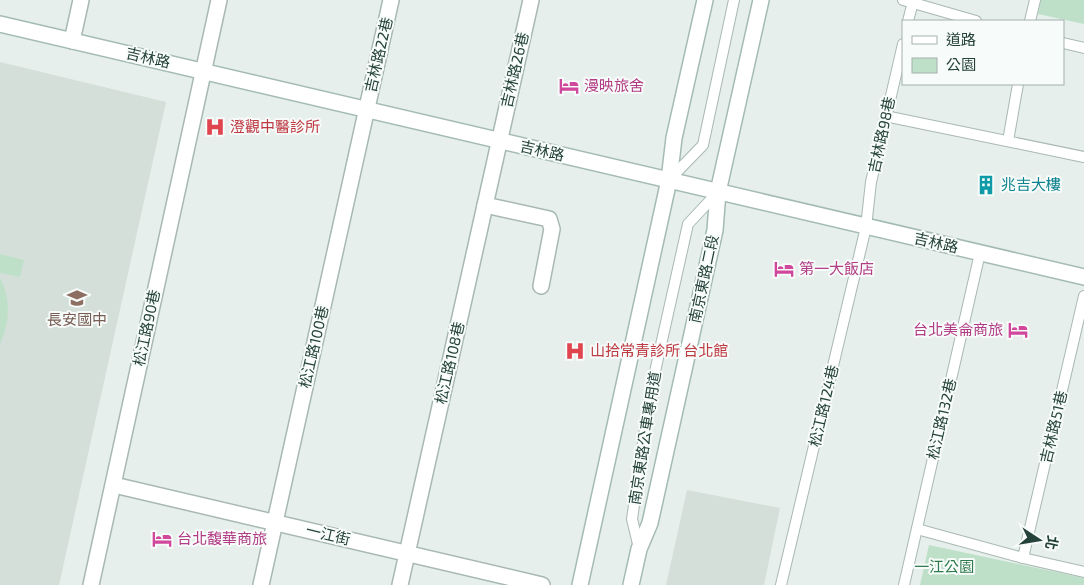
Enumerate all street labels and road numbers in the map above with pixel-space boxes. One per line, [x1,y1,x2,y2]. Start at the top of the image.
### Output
street label: 吉林路22巷 [361,15,395,94]
street label: 吉林路26巷 [497,30,531,109]
street label: 吉林路 [124,43,172,71]
street label: 吉林路98巷 [864,95,898,175]
street label: 吉林路 [518,136,566,164]
street label: 吉林路 [912,228,960,256]
street label: 南京東路二段 [685,233,721,325]
street label: 松江路90巷 [129,288,163,368]
street label: 松江路100巷 [295,304,331,390]
street label: 松江路108巷 [431,320,467,406]
street label: 松江路124巷 [805,363,841,449]
street label: 南京東路公車專用道 [625,370,663,506]
street label: 松江路132巷 [923,376,959,461]
street label: 吉林路51巷 [1036,389,1070,465]
street label: 一江街 [304,520,352,548]

